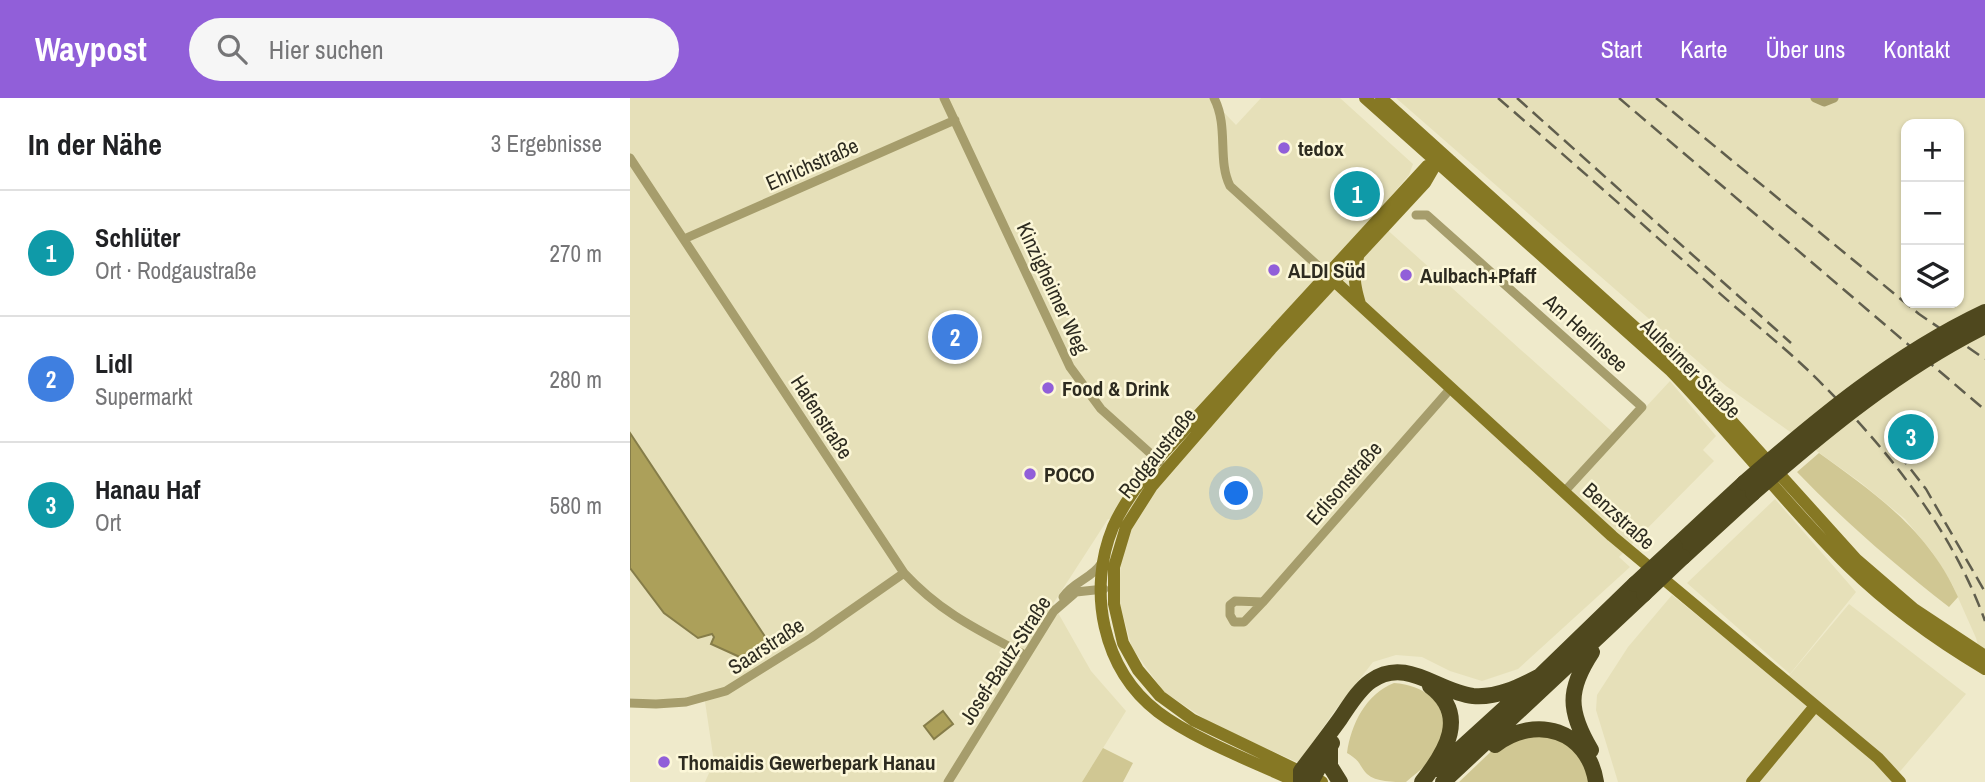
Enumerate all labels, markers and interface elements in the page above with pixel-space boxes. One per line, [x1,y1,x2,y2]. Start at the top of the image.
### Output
search box [189,18,679,81]
text: Waypost [35,27,147,71]
icon: search [213,30,251,68]
text: Hier suchen [269,32,384,67]
text: Start [1601,33,1642,65]
text: Karte [1680,33,1727,65]
text: Über uns [1765,33,1845,65]
text: Kontakt [1883,33,1950,65]
map controls [1901,119,1964,308]
button: + [1901,119,1964,182]
text: In der Nähe [28,124,162,164]
text: 3 Ergebnisse [491,128,602,159]
street label: Ehrichstraße [761,131,863,197]
place label: tedox [1298,134,1344,163]
marker: tedox [1276,140,1292,156]
pin: 1 [1334,168,1380,220]
button: − [1901,182,1964,245]
street label: Kinzigheimer Weg [1010,217,1096,359]
text: Schlüter [95,220,180,255]
text: 1 [46,238,56,269]
text: 270 m [550,238,602,269]
button: layers [1901,245,1964,308]
text: Ort · Rodgaustraße [95,255,256,286]
place label: ALDI Süd [1288,256,1366,285]
place label: Aulbach+Pfaff [1420,261,1537,290]
marker: ALDI Süd [1266,262,1282,278]
marker: Aulbach+Pfaff [1398,267,1414,283]
street label: Am Herlinsee [1537,287,1634,379]
pin: 2 [932,311,978,363]
street label: Auheimer Straße [1634,311,1748,425]
text: Lidl [95,346,133,381]
text: 2 [46,364,56,395]
text: 280 m [550,364,602,395]
street label: Hafenstraße [784,369,860,465]
place label: Food & Drink [1062,374,1170,403]
marker: Food & Drink [1040,380,1056,396]
text: Supermarkt [95,381,192,412]
street label: Rodgaustraße [1111,401,1203,505]
pin: 3 [1888,411,1934,463]
street label: Edisonstraße [1299,435,1389,531]
place label: POCO [1044,460,1095,489]
marker: POCO [1022,466,1038,482]
text: Hanau Haf [95,472,200,507]
your location [1219,476,1253,510]
street label: Benzstraße [1577,476,1661,556]
text: 3 [46,490,56,521]
text: 580 m [550,490,602,521]
text: Ort [95,507,121,538]
street label: Josef-Bautz-Straße [952,590,1058,730]
street label: Saarstraße [722,611,810,681]
place label: Thomaidis Gewerbepark Hanau [678,748,935,777]
marker: Thomaidis Gewerbepark Hanau [656,754,672,770]

